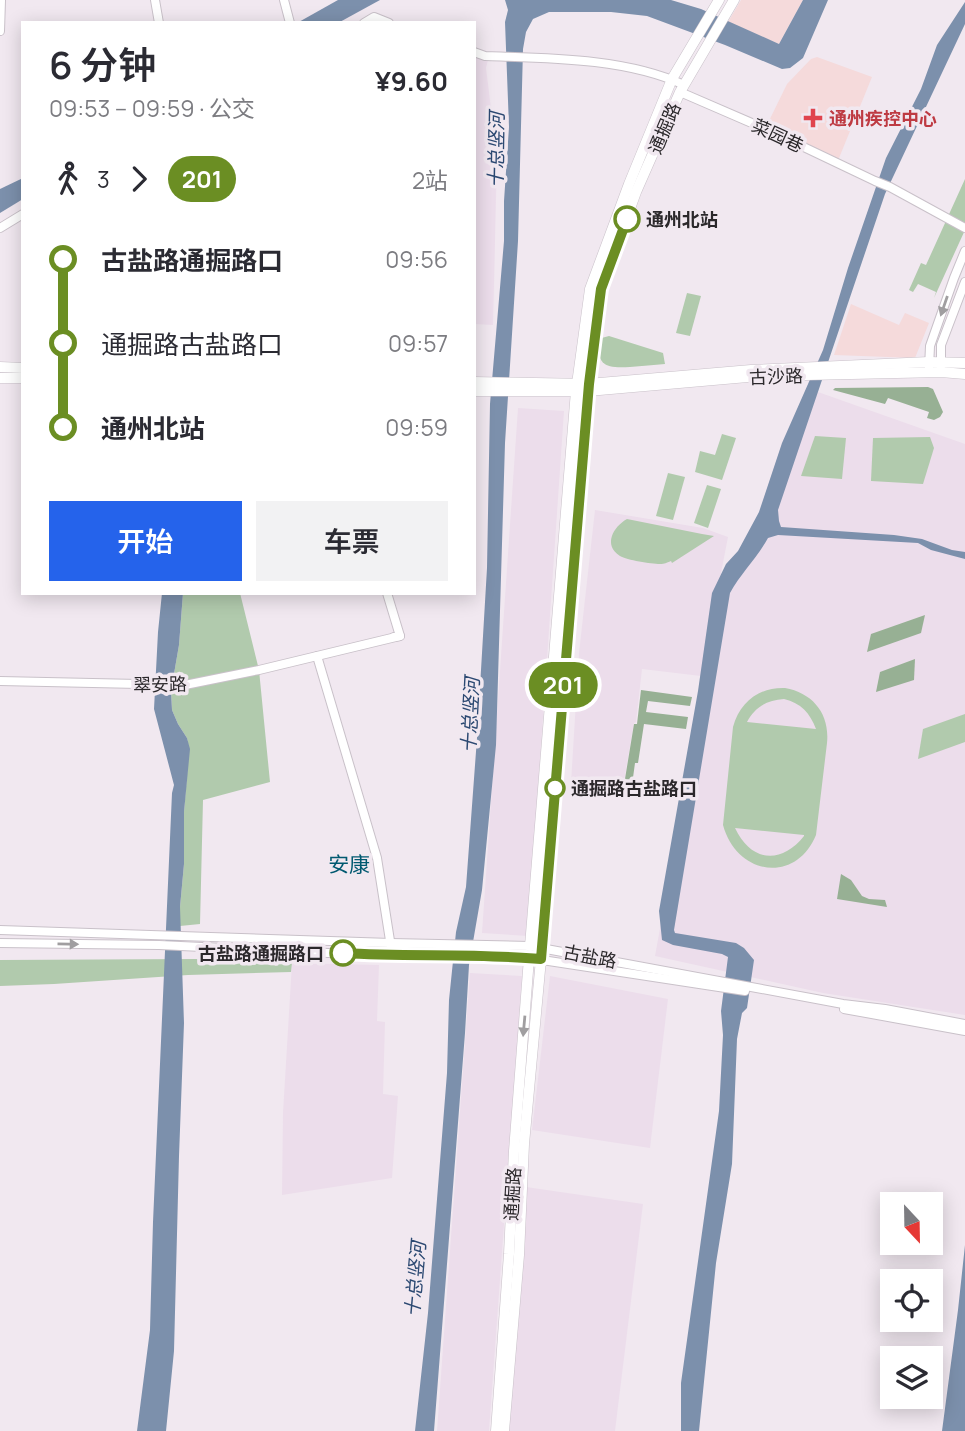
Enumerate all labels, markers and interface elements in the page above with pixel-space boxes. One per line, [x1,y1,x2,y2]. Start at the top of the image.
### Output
text: 6 分钟 [49,38,156,90]
text: ¥9.60 [375,63,448,99]
text: 09:53 – 09:59 · 公交 [49,92,255,124]
street label: 通掘路 [642,98,686,158]
place label: 通州疾控中心 [829,106,937,130]
water label: 十总竖河 [482,108,510,188]
marker: 通州疾控中心 [803,108,823,128]
street label: 菜园巷 [748,113,808,157]
icon: walk [49,160,87,198]
icon: forward [120,160,158,198]
text: 201 [182,162,222,195]
text: 3 [97,163,110,195]
text: 2站 [412,164,448,196]
marker: 通州北站 [614,206,640,232]
place label: 通州北站 [646,207,718,231]
text: 古盐路通掘路口 [101,242,283,278]
text: 09:56 [385,243,448,275]
one-way arrow [938,295,949,316]
text: 通掘路古盐路口 [101,326,283,362]
text: 09:57 [388,327,448,359]
street label: 古沙路 [749,363,803,389]
text: 通州北站 [101,410,205,446]
text: 09:59 [385,411,448,443]
button: 开始 [49,501,242,581]
button: 车票 [256,501,448,581]
line badge: 201 [523,662,603,708]
text: 201 [543,668,583,701]
street label: 翠安路 [133,672,187,696]
water label: 十总竖河 [455,672,485,754]
place label: 通掘路古盐路口 [571,776,697,800]
marker: 通掘路古盐路口 [545,778,565,798]
district label: 安康 [328,850,370,878]
one-way arrow [57,938,79,950]
street label: 古盐路 [561,939,619,973]
marker: 古盐路通掘路口 [330,940,356,966]
place label: 古盐路通掘路口 [198,941,324,965]
one-way arrow [518,1015,529,1037]
street label: 通掘路 [499,1166,525,1222]
north arrow [880,1192,943,1255]
map controls [880,1192,943,1409]
water label: 十总竖河 [399,1236,432,1318]
button: locate [880,1269,943,1332]
button: layers [880,1346,943,1409]

